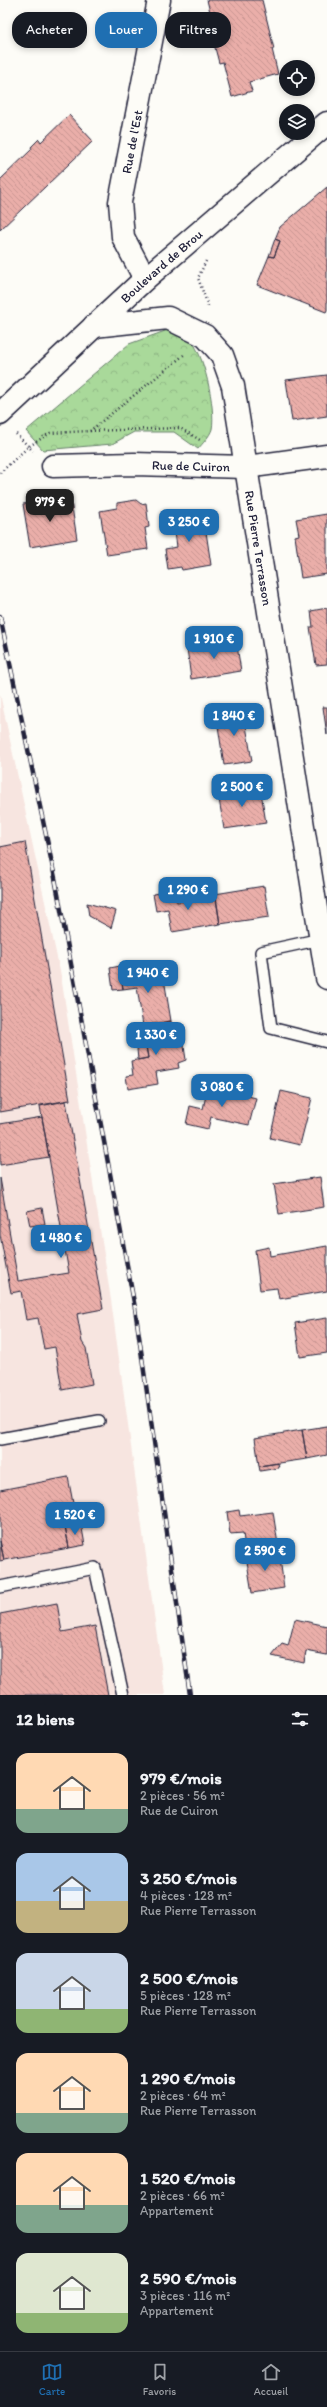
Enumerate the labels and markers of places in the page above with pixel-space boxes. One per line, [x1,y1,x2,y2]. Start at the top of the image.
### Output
pin: 979 € [22,489,78,523]
pin: 3 250 € [152,509,226,543]
pin: 1 910 € [177,626,251,660]
pin: 1 840 € [197,703,271,737]
pin: 2 500 € [205,774,279,808]
pin: 1 290 € [151,877,225,911]
pin: 1 940 € [111,960,185,994]
pin: 1 330 € [119,1022,193,1056]
pin: 3 080 € [185,1074,259,1108]
pin: 1 480 € [24,1225,98,1259]
pin: 1 520 € [38,1502,112,1536]
pin: 2 590 € [228,1538,302,1572]

